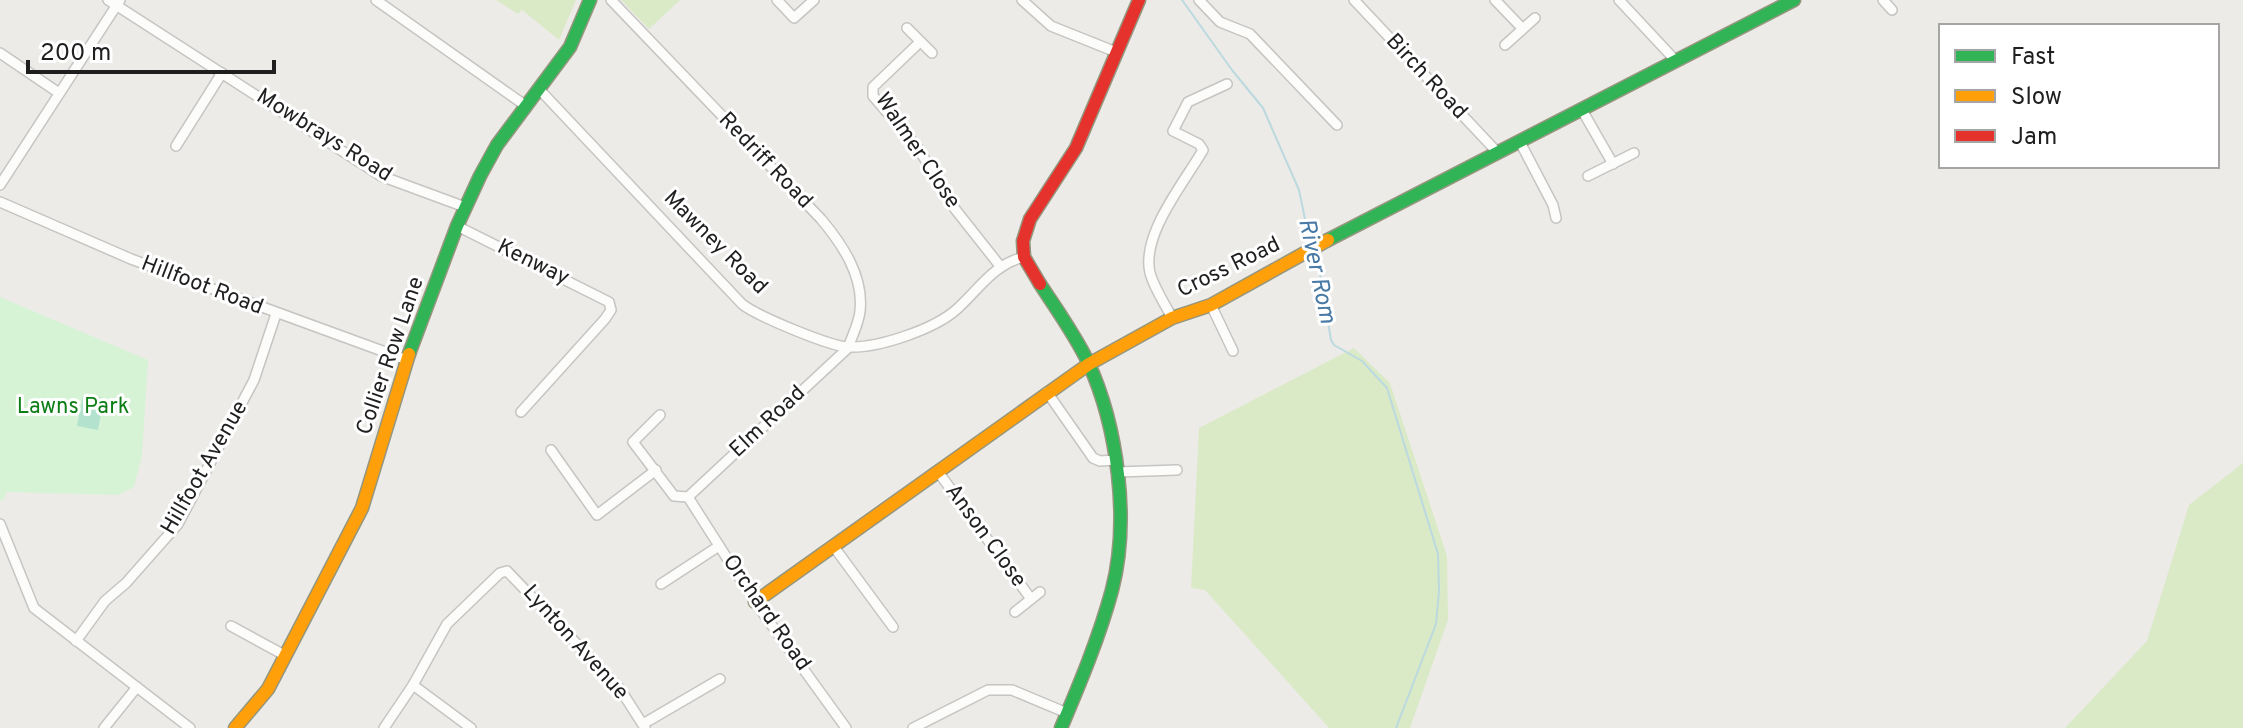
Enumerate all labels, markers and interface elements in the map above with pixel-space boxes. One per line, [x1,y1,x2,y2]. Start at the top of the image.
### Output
scale bar [28,24,274,74]
legend [1939,24,2219,168]
street label: Birch Road [1379,28,1473,126]
text: 200 m [40,39,111,69]
text: Fast [2011,43,2055,73]
street label: Mowbrays Road [251,83,397,189]
text: Slow [2011,83,2062,113]
street label: Walmer Close [868,88,966,214]
street label: Redriff Road [712,107,818,215]
text: Jam [2011,123,2057,153]
street label: Mawney Road [657,185,773,301]
water label: River Rom [1290,216,1342,327]
street label: Cross Road [1173,232,1285,304]
street label: Kenway [493,234,573,292]
street label: Hillfoot Road [137,250,267,322]
street label: Collier Row Lane [351,273,431,439]
street label: Elm Road [725,380,811,464]
park label: Lawns Park [17,394,129,421]
street label: Hillfoot Avenue [156,396,254,540]
street label: Anson Close [938,479,1032,593]
street label: Orchard Road [716,550,816,676]
street label: Lynton Avenue [516,580,634,706]

